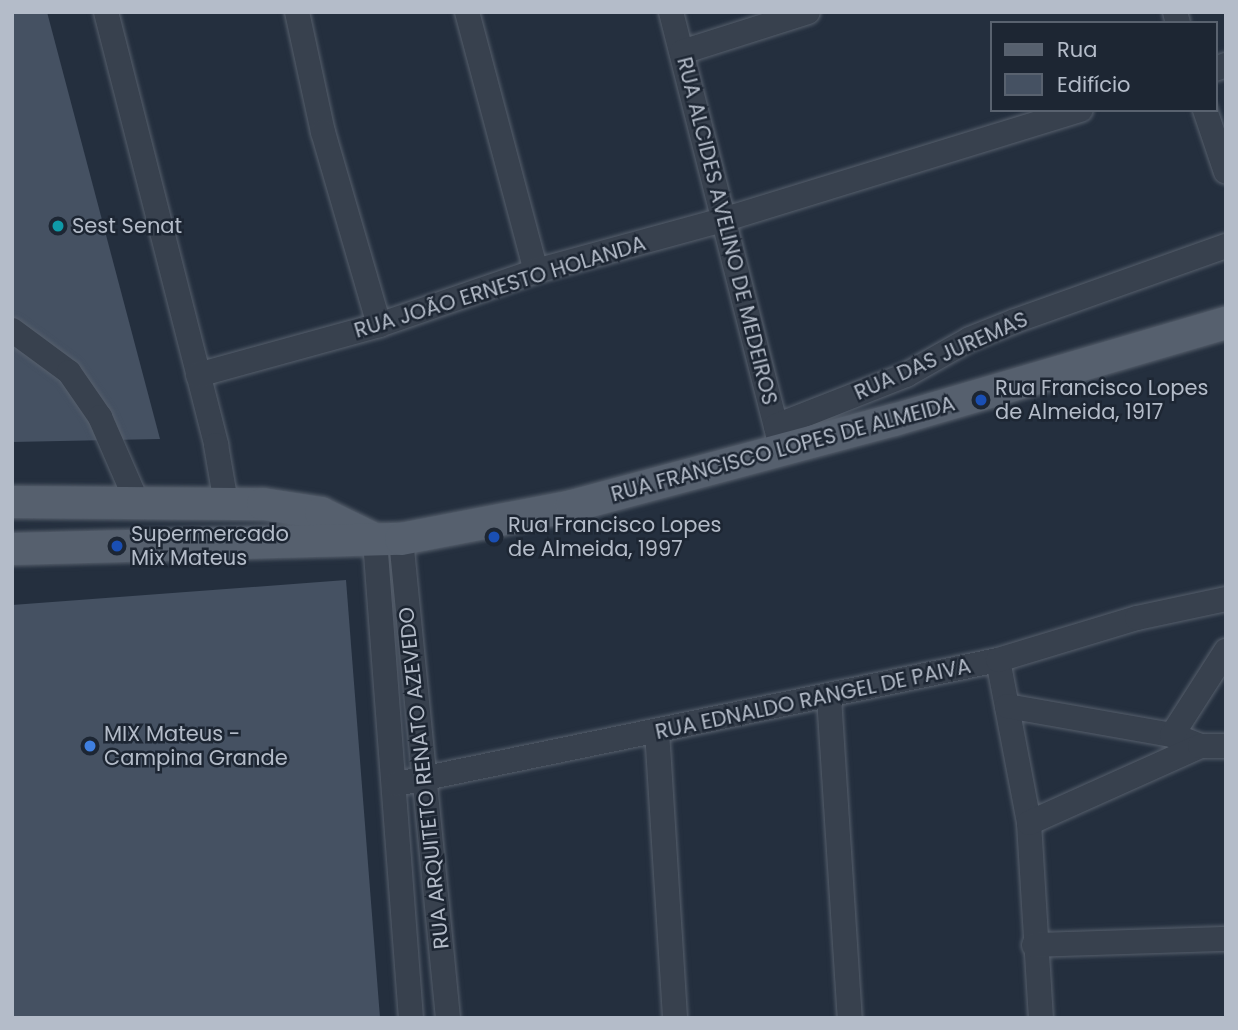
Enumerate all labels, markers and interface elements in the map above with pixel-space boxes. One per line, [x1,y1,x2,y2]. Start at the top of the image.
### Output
legend [990,21,1217,112]
text: Rua [1057,35,1097,64]
street label: RUA ALCIDES AVELINO DE MEDEIROS [672,54,782,408]
text: Edifício [1057,70,1131,99]
place label: Sest Senat [72,213,182,239]
marker: Sest Senat [50,218,66,234]
street label: RUA JOÃO ERNESTO HOLANDA [351,231,649,343]
street label: RUA DAS JUREMAS [850,306,1032,406]
place label: Rua Francisco Lopes de Almeida, 1917 [995,375,1208,425]
street label: RUA FRANCISCO LOPES DE ALMEIDA [608,391,958,507]
marker: Rua Francisco Lopes de Almeida, 1917 [973,392,989,408]
place label: Rua Francisco Lopes de Almeida, 1997 [508,512,721,562]
place label: Supermercado Mix Mateus [131,521,289,571]
marker: Rua Francisco Lopes de Almeida, 1997 [486,529,502,545]
marker: Supermercado Mix Mateus [109,538,125,554]
street label: RUA ARQUITETO RENATO AZEVEDO [394,606,454,950]
street label: RUA EDNALDO RANGEL DE PAIVA [653,653,973,745]
place label: MIX Mateus - Campina Grande [104,721,288,771]
marker: MIX Mateus - Campina Grande [82,738,98,754]

